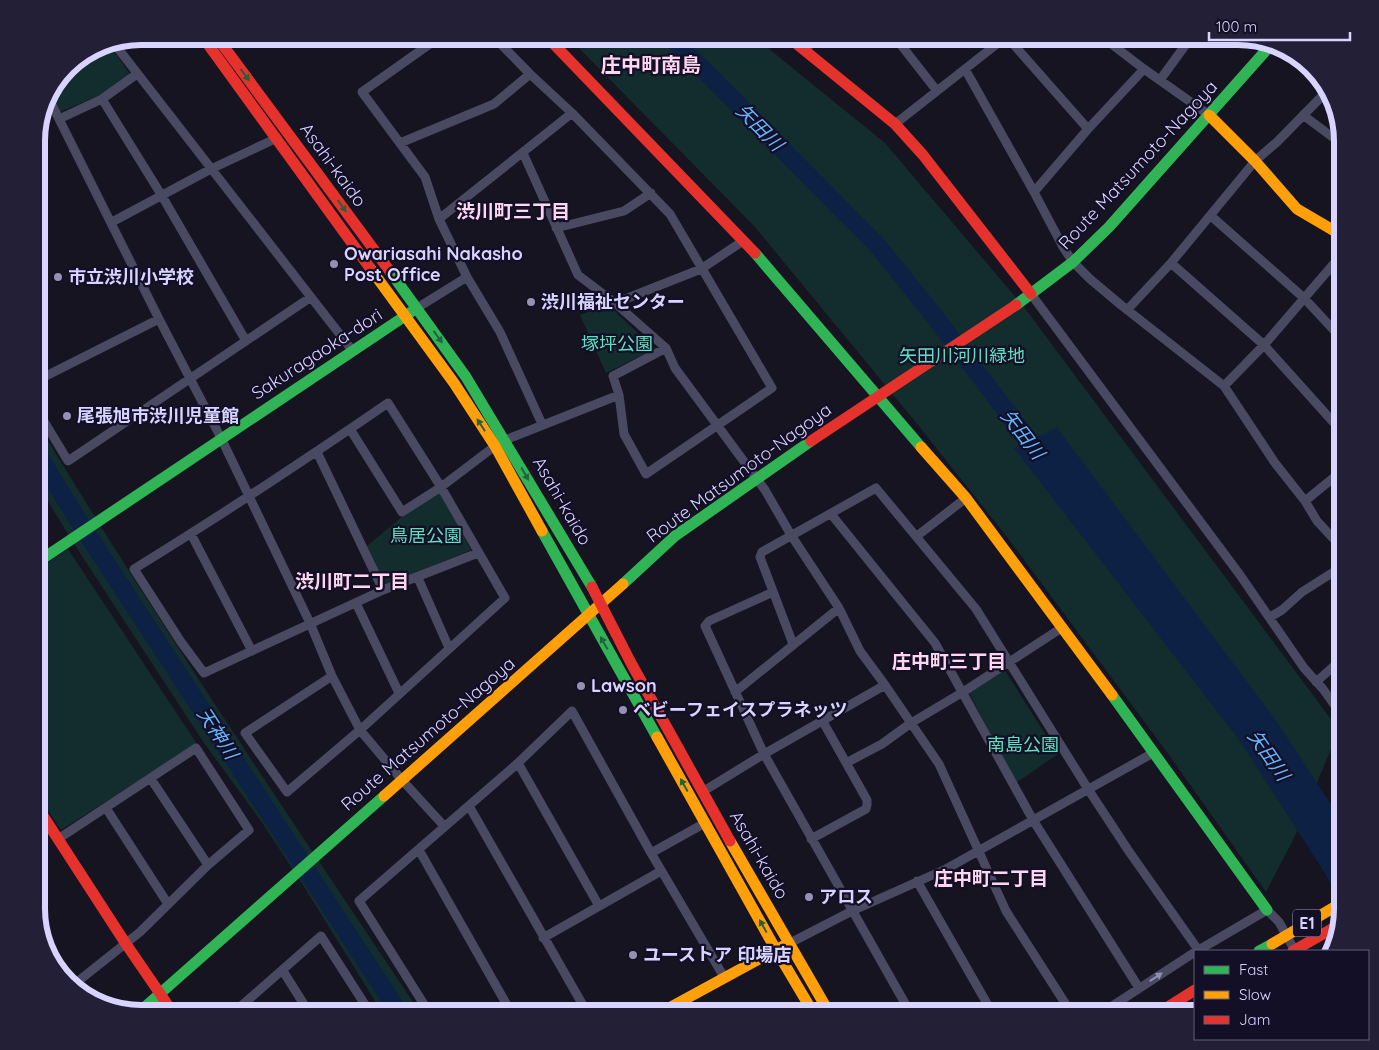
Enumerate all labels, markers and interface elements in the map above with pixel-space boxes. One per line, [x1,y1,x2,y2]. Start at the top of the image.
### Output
scale bar [1209,10,1350,42]
text: 100 m [1216,17,1257,36]
district label: 庄中町南島 [601,52,701,77]
one-way arrow [240,68,250,82]
street label: Route Matsumoto-Nagoya [1053,75,1222,254]
water label: 矢田川 [731,98,790,157]
street label: Asahi-kaido [295,118,372,211]
one-way arrow [336,199,347,212]
district label: 渋川町三丁目 [456,199,570,223]
place label: Owariasahi Nakasho Post Office [344,242,523,286]
marker: Owariasahi Nakasho Post Office [328,258,340,270]
place label: 市立渋川小学校 [68,265,194,288]
marker: 市立渋川小学校 [52,271,64,283]
place label: 渋川福祉センター [541,290,685,313]
marker: 渋川福祉センター [525,296,537,308]
street label: Sakuragaoka-dori [247,303,386,404]
one-way arrow [433,330,443,344]
park label: 塚坪公園 [581,332,653,355]
park label: 矢田川河川緑地 [899,344,1025,367]
street label: Route Matsumoto-Nagoya [642,398,836,547]
place label: 尾張旭市渋川児童館 [77,404,239,427]
water label: 矢田川 [996,404,1051,465]
marker: 尾張旭市渋川児童館 [61,410,73,422]
one-way arrow [477,419,486,432]
street label: Asahi-kaido [528,452,597,549]
one-way arrow [521,467,530,481]
park label: 鳥居公園 [390,524,462,547]
district label: 渋川町二丁目 [295,569,409,593]
one-way arrow [600,636,609,649]
district label: 庄中町三丁目 [892,649,1006,673]
street label: Route Matsumoto-Nagoya [336,652,519,816]
place label: Lawson [591,674,657,697]
marker: Lawson [575,680,587,692]
place label: ベビーフェイスプラネッツ [633,698,847,721]
water label: 天神川 [192,703,245,765]
marker: ベビーフェイスプラネッツ [617,704,629,716]
water label: 矢田川 [1243,725,1296,787]
park label: 南島公園 [987,733,1059,756]
one-way arrow [679,778,688,791]
street label: Asahi-kaido [725,806,794,903]
district label: 庄中町二丁目 [934,866,1048,890]
place label: アロス [819,885,873,908]
marker: アロス [803,891,815,903]
road number: E1 [1293,910,1321,936]
one-way arrow [759,919,767,934]
place label: ユーストア 印場店 [643,943,791,966]
marker: ユーストア 印場店 [627,949,639,961]
legend [1194,950,1369,1040]
text: Fast [1239,960,1268,979]
one-way arrow [1149,973,1162,982]
text: Slow [1239,985,1271,1004]
text: Jam [1239,1010,1270,1029]

